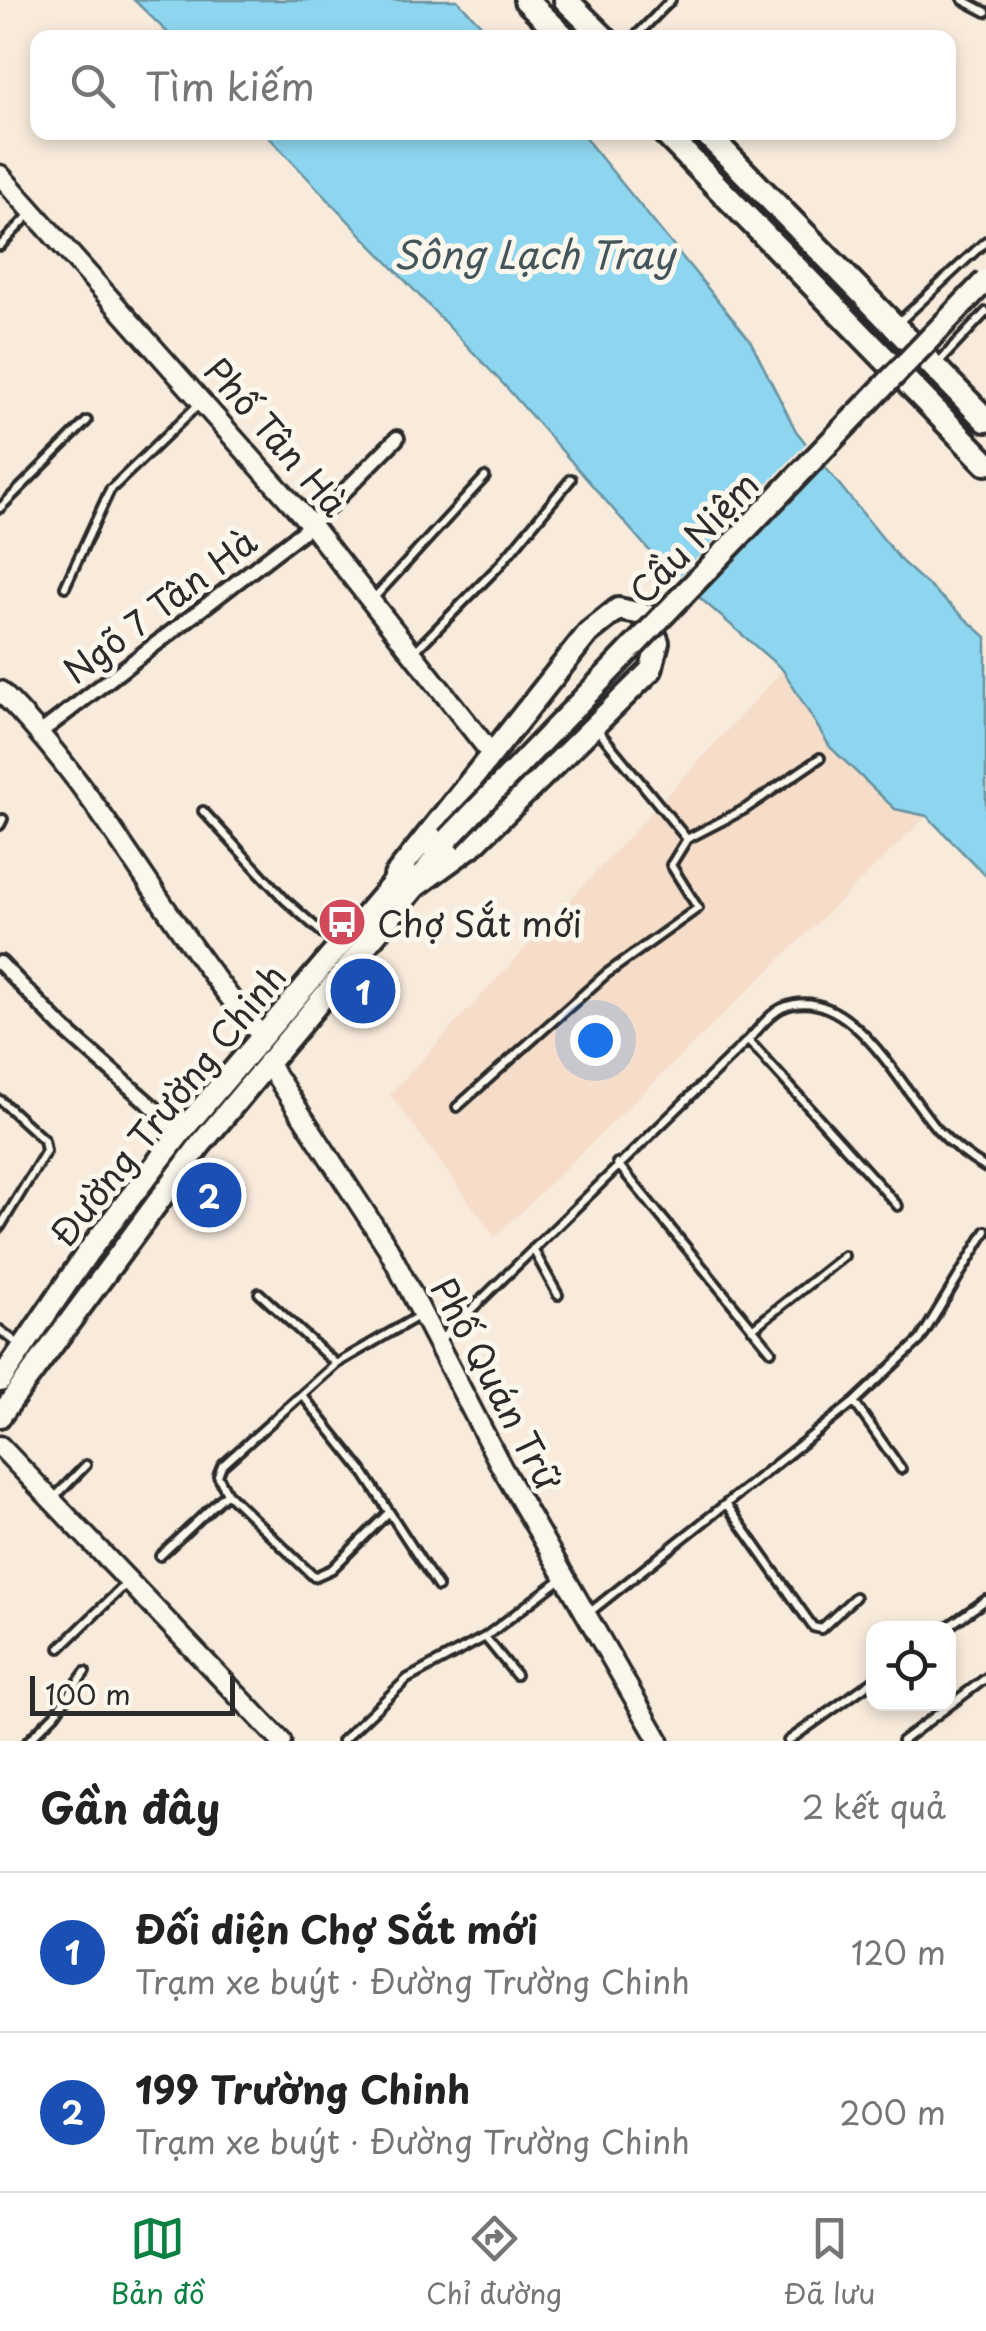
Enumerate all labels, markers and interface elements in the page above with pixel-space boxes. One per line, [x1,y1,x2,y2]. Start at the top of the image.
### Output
search box [30,30,956,140]
text: Tìm kiếm [145,57,315,114]
icon: search [65,58,120,113]
water label: Sông Lạch Tray [393,225,677,282]
street label: Phố Tân Hà [193,345,361,527]
street label: Cầu Niệm [616,458,770,616]
street label: Ngõ 7 Tân Hà [51,515,267,695]
bus stop icon: Chợ Sắt mới [316,896,368,948]
place label: Chợ Sắt mới [377,896,582,949]
street label: Đường Trường Chinh [36,951,298,1257]
pin: 1 [330,954,396,1028]
your location [570,1015,621,1066]
pin: 2 [176,1158,242,1232]
street label: Phố Quán Trữ [419,1267,576,1500]
map controls [866,1621,956,1711]
button: locate [866,1621,956,1711]
scale bar [30,1671,235,1716]
text: 100 m [45,1672,131,1715]
text: Gần đây [40,1775,220,1838]
text: 2 kết quả [802,1782,946,1830]
text: Đối diện Chợ Sắt mới [135,1900,538,1957]
text: 1 [65,1928,80,1976]
text: 120 m [851,1928,946,1976]
text: Trạm xe buýt · Đường Trường Chinh [135,1957,690,2005]
text: 199 Trường Chinh [135,2060,470,2117]
text: 2 [61,2088,84,2136]
text: 200 m [839,2088,946,2136]
text: Trạm xe buýt · Đường Trường Chinh [135,2117,690,2165]
tab: Bản đồ [111,2211,205,2314]
tab: Chỉ đường [426,2211,562,2314]
tab: Đã lưu [784,2211,875,2314]

